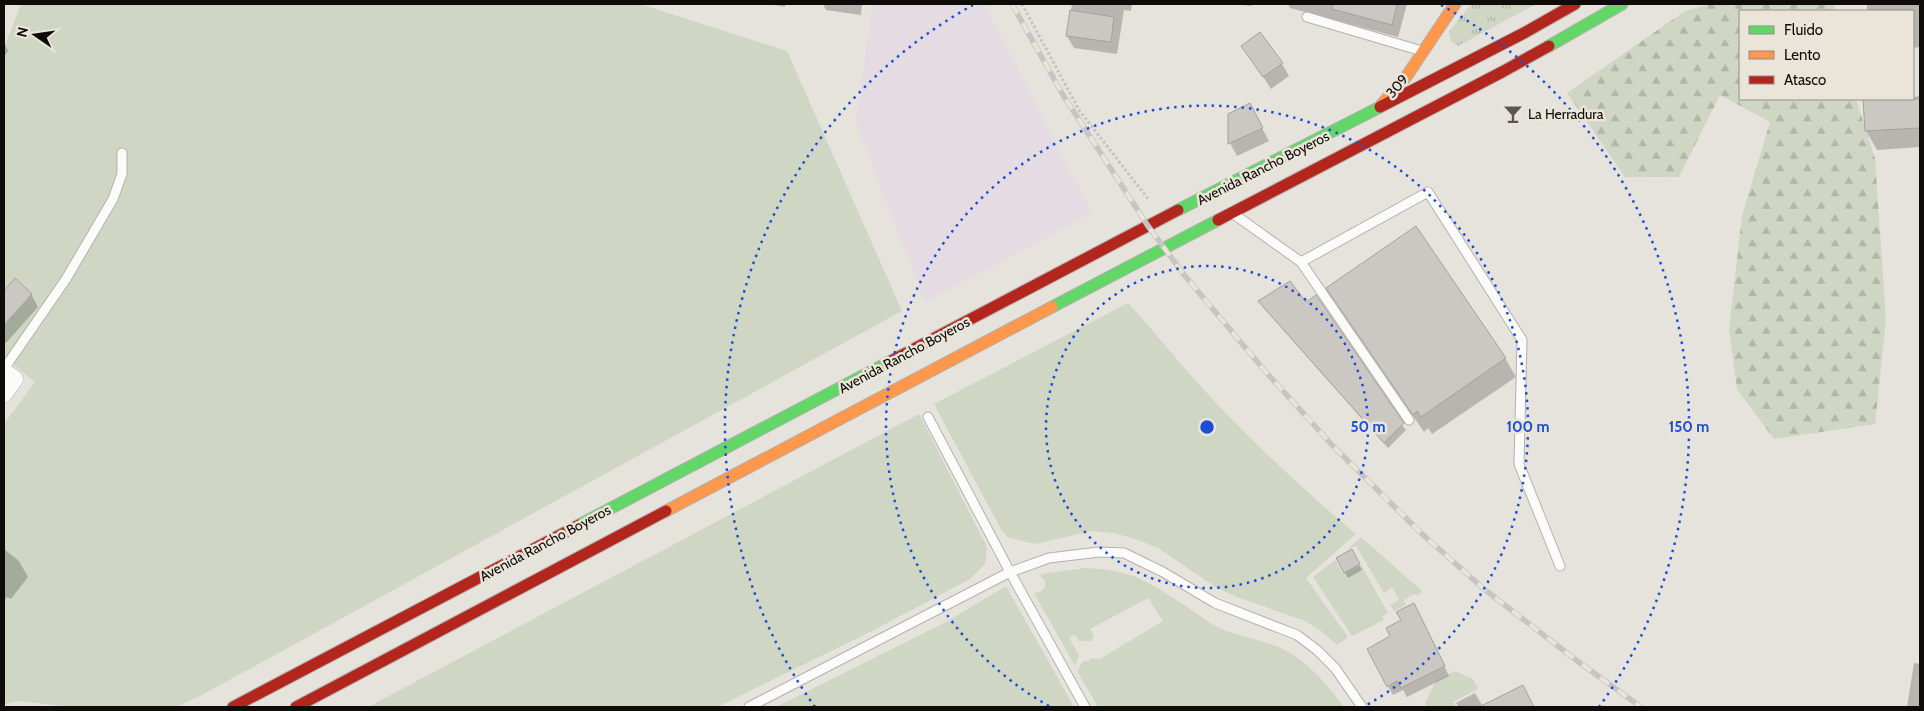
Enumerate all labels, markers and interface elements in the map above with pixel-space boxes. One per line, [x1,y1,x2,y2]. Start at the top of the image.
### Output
north arrow [10,10,60,60]
legend [1739,10,1914,100]
text: Fluido [1784,21,1823,39]
text: N [12,25,32,39]
text: Lento [1784,46,1821,64]
street label: 309 [1382,71,1412,101]
text: Atasco [1784,71,1826,89]
bar icon: La Herradura [1502,103,1524,125]
place label: La Herradura [1528,105,1604,123]
street label: Avenida Rancho Boyeros [1194,127,1332,209]
street label: Avenida Rancho Boyeros [835,313,973,397]
centre of rings [1198,418,1216,436]
text: 50 m [1350,418,1386,436]
text: 100 m [1506,418,1550,436]
text: 150 m [1669,418,1709,436]
street label: Avenida Rancho Boyeros [476,501,614,585]

